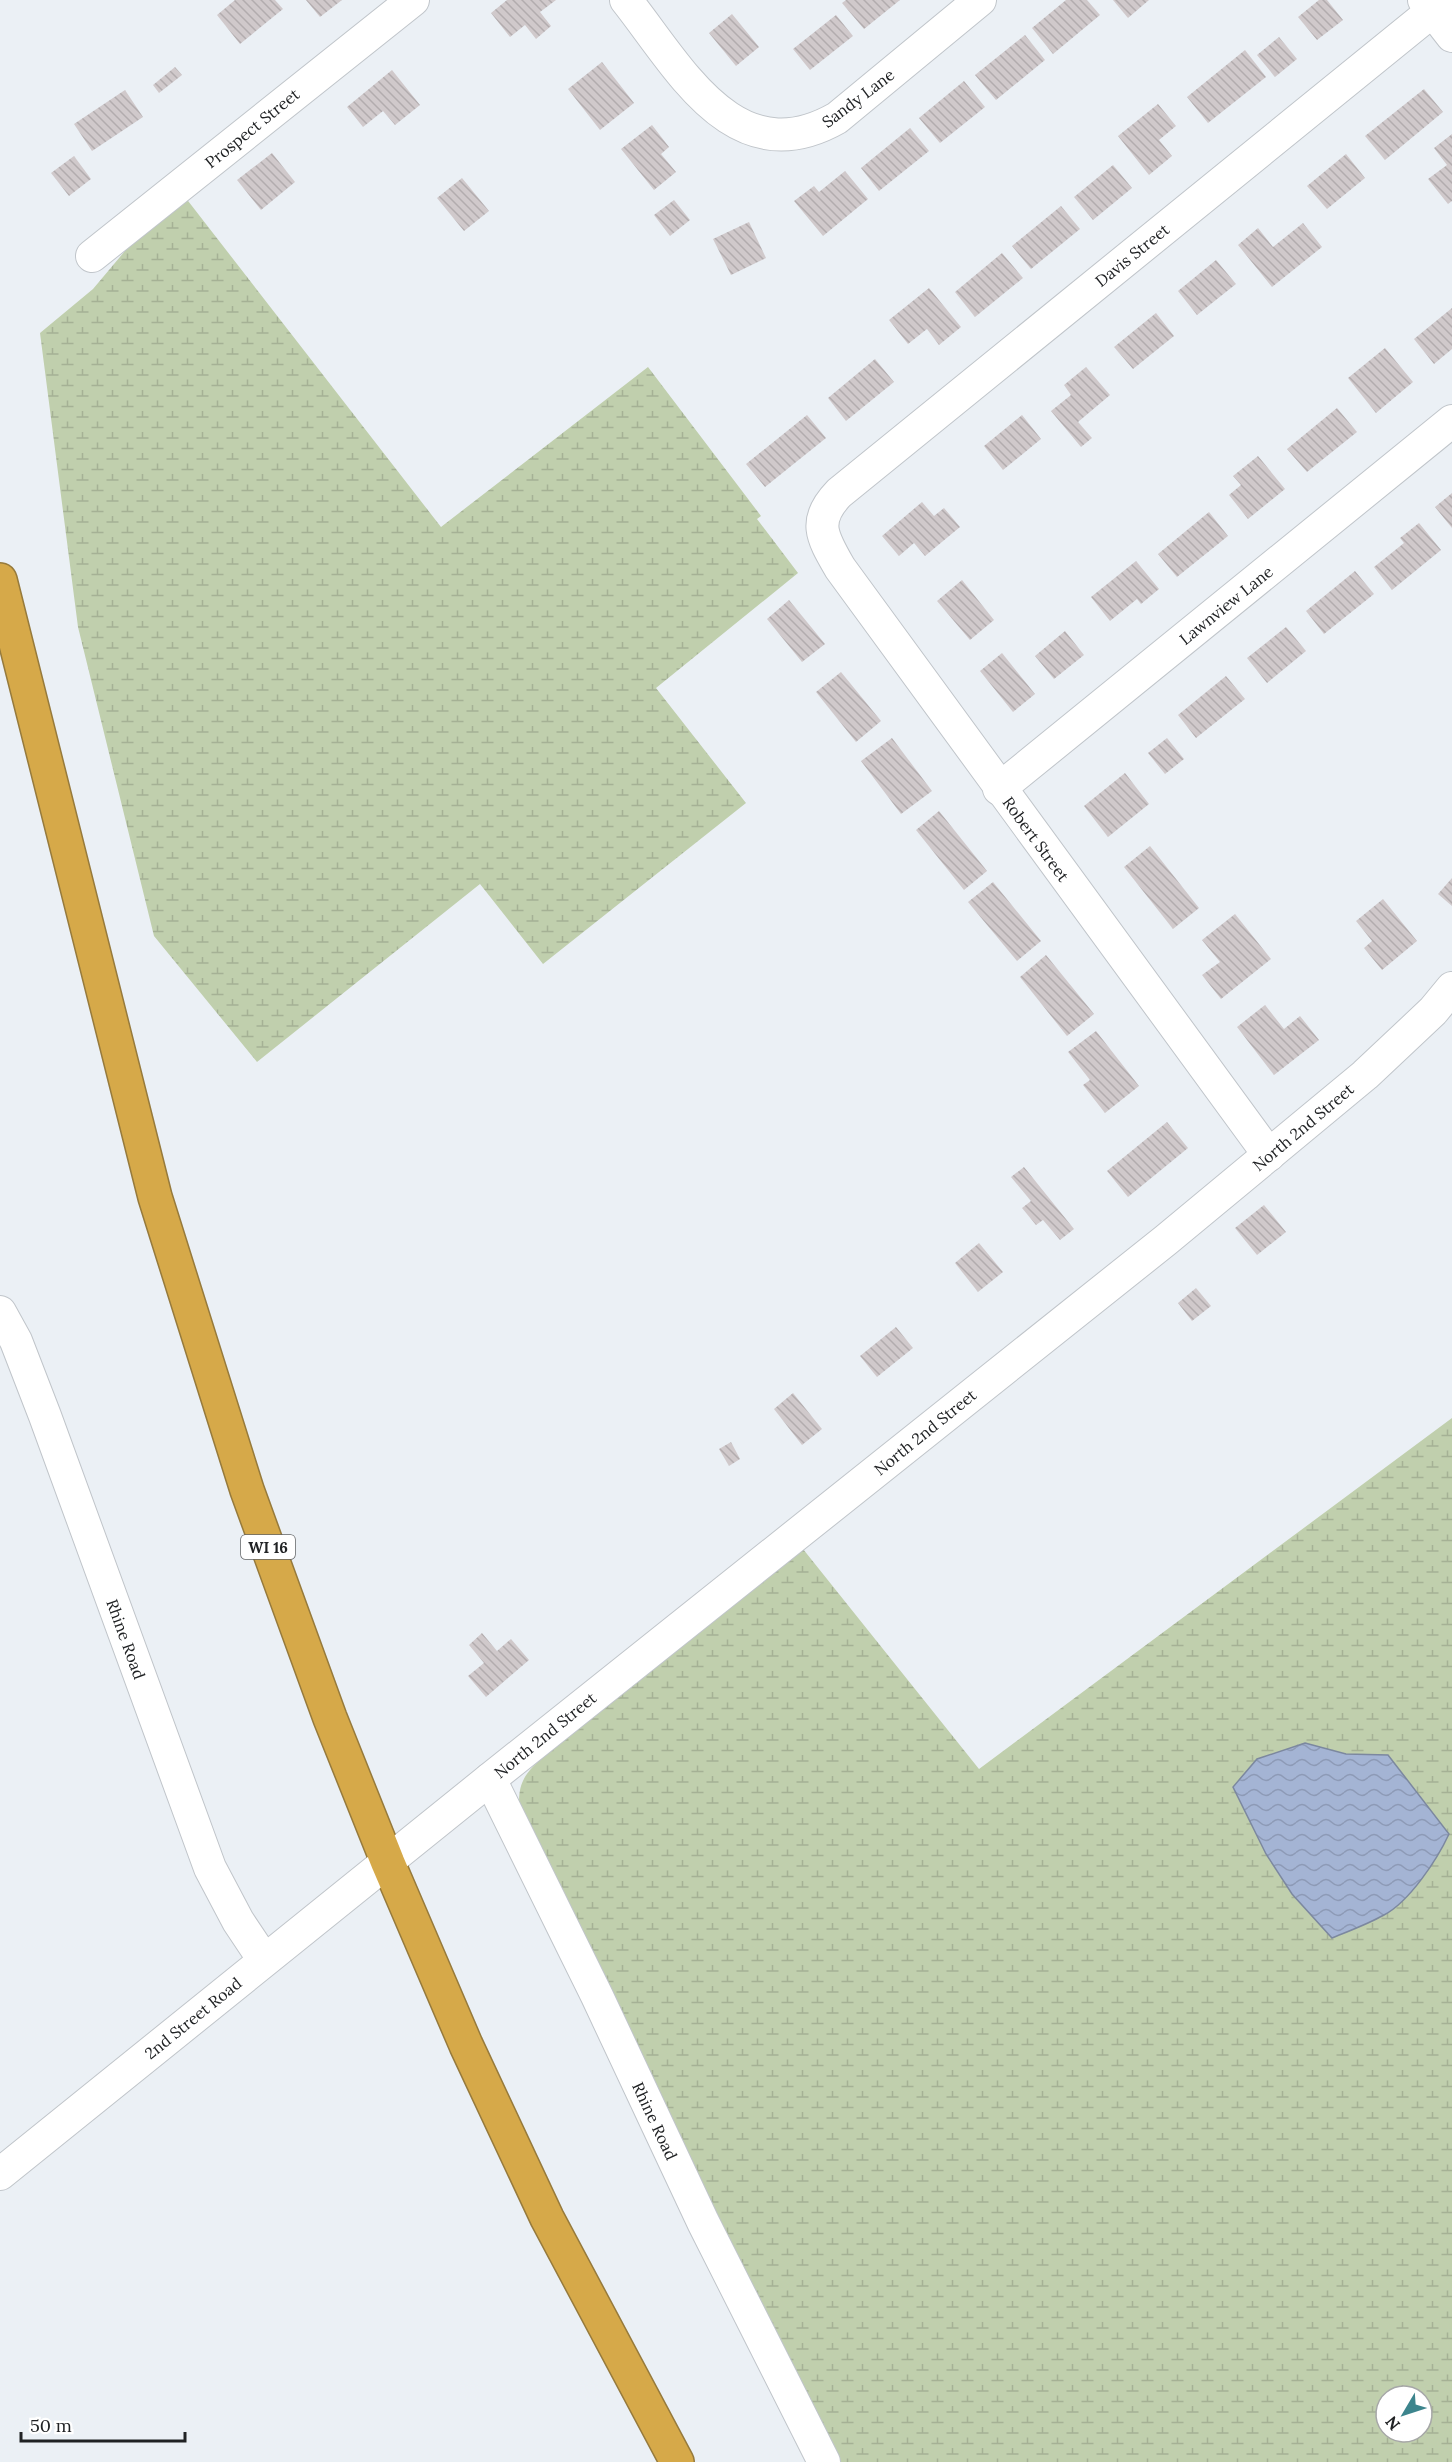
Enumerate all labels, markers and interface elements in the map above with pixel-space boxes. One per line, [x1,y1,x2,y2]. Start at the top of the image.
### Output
street label: Sandy Lane [818,64,898,132]
street label: Prospect Street [201,83,304,172]
street label: Davis Street [1091,219,1174,291]
street label: Lawnview Lane [1175,561,1277,649]
street label: Robert Street [998,793,1074,886]
street label: North 2nd Street [1248,1078,1358,1175]
street label: North 2nd Street [870,1384,981,1479]
road number: WI 16 [241,1535,295,1559]
street label: Rhine Road [102,1596,150,1682]
street label: North 2nd Street [490,1687,601,1782]
street label: 2nd Street Road [141,1973,246,2063]
street label: Rhine Road [628,2079,682,2164]
north arrow [1374,2384,1434,2444]
scale bar [21,2405,184,2443]
text: N [1381,2412,1404,2435]
text: 50 m [30,2414,72,2437]

